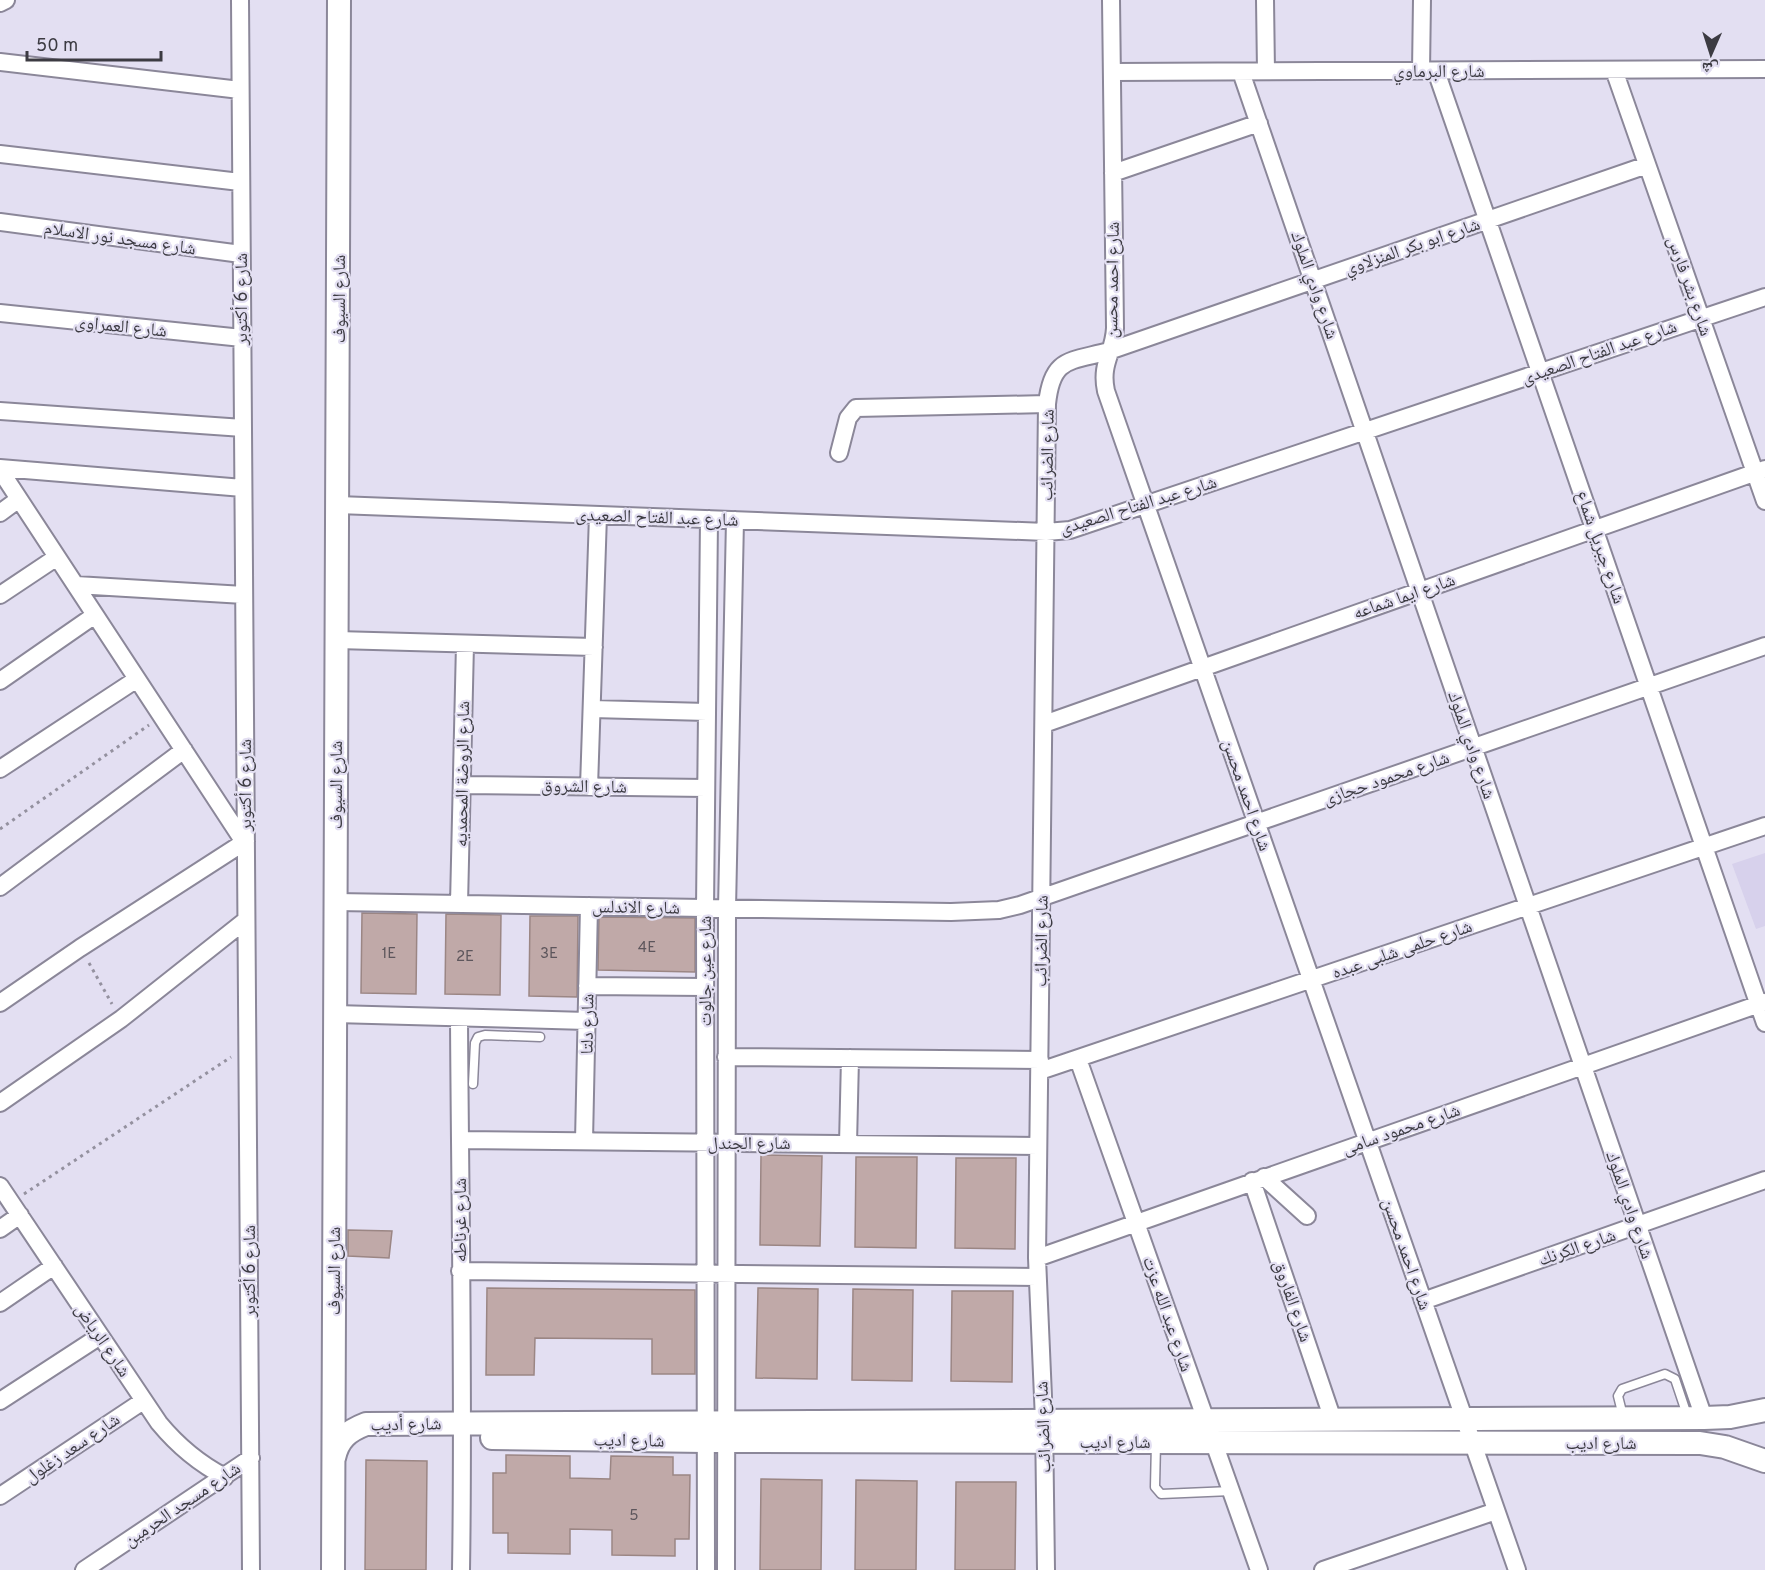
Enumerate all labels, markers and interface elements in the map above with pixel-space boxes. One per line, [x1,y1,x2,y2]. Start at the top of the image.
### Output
scale bar [27,24,160,62]
north arrow [1681,24,1741,84]
text: 50 m [36,35,78,58]
text: ش [1701,57,1719,77]
street label: شارع البرماوي [1393,61,1485,86]
street label: شارع ابو بكر المنزلاوي [1342,213,1484,283]
street label: شارع مسجد نور الاسلام [42,217,197,262]
street label: شارع احمد محسن [1101,221,1126,339]
street label: شارع وادي الملوك [1283,229,1343,343]
street label: شارع بشر فارس [1661,234,1716,339]
street label: شارع 6 أكتوبر [230,253,254,346]
street label: شارع السيوف [329,255,352,343]
street label: شارع العمراوى [74,311,168,344]
street label: شارع عبد الفتاح الصعيدى [1519,316,1680,391]
street label: شارع الضرائب [1036,409,1061,501]
street label: شارع عبد الفتاح الصعيدى [1057,472,1220,541]
street label: شارع جبريل شماع [1569,488,1630,607]
street label: شارع عبد الفتاح الصعيدى [575,504,739,533]
street label: شارع ايما شماعه [1351,569,1458,626]
street label: شارع وادي الملوك [1440,689,1500,803]
street label: شارع الروضة المحمديه [451,701,476,847]
street label: شارع احمد محسن [1216,736,1276,855]
street label: شارع 6 أكتوبر [234,739,258,832]
street label: شارع السيوف [326,741,349,829]
street label: شارع محمود حجازى [1320,747,1453,812]
street label: شارع الشروق [541,775,627,800]
street label: شارع الضرائب [1030,895,1055,987]
street label: شارع الاندلس [592,896,680,921]
street label: شارع عين جالوت [695,916,718,1026]
street label: شارع حلمى شلبى عبده [1329,916,1476,985]
house number: 4E [638,939,656,958]
house number: 1E [382,945,396,964]
house number: 3E [540,945,558,964]
house number: 2E [456,948,474,967]
street label: شارع دلتا [576,993,601,1055]
street label: شارع محمود سامى [1340,1099,1463,1161]
street label: شارع الجندل [707,1133,791,1156]
street label: شارع وادي الملوك [1598,1149,1658,1263]
street label: شارع غرناطه [450,1178,473,1262]
street label: شارع احمد محسن [1376,1195,1436,1314]
street label: شارع الكرنك [1536,1224,1619,1272]
street label: شارع 6 أكتوبر [238,1225,262,1318]
street label: شارع السيوف [324,1227,347,1315]
street label: شارع عبد الله عزت [1136,1254,1197,1375]
street label: شارع الفاروق [1267,1258,1316,1345]
street label: شارع الرياض [69,1299,135,1382]
street label: شارع الضرائب [1031,1381,1058,1473]
street label: شارع سعد زغلول [21,1409,125,1490]
street label: شارع أديب [370,1413,442,1438]
street label: شارع اديب [593,1429,665,1454]
street label: شارع اديب [1079,1432,1151,1455]
street label: شارع اديب [1565,1433,1637,1456]
street label: شارع مسجد الحرمين [120,1458,246,1553]
house number: 5 [629,1507,639,1526]

